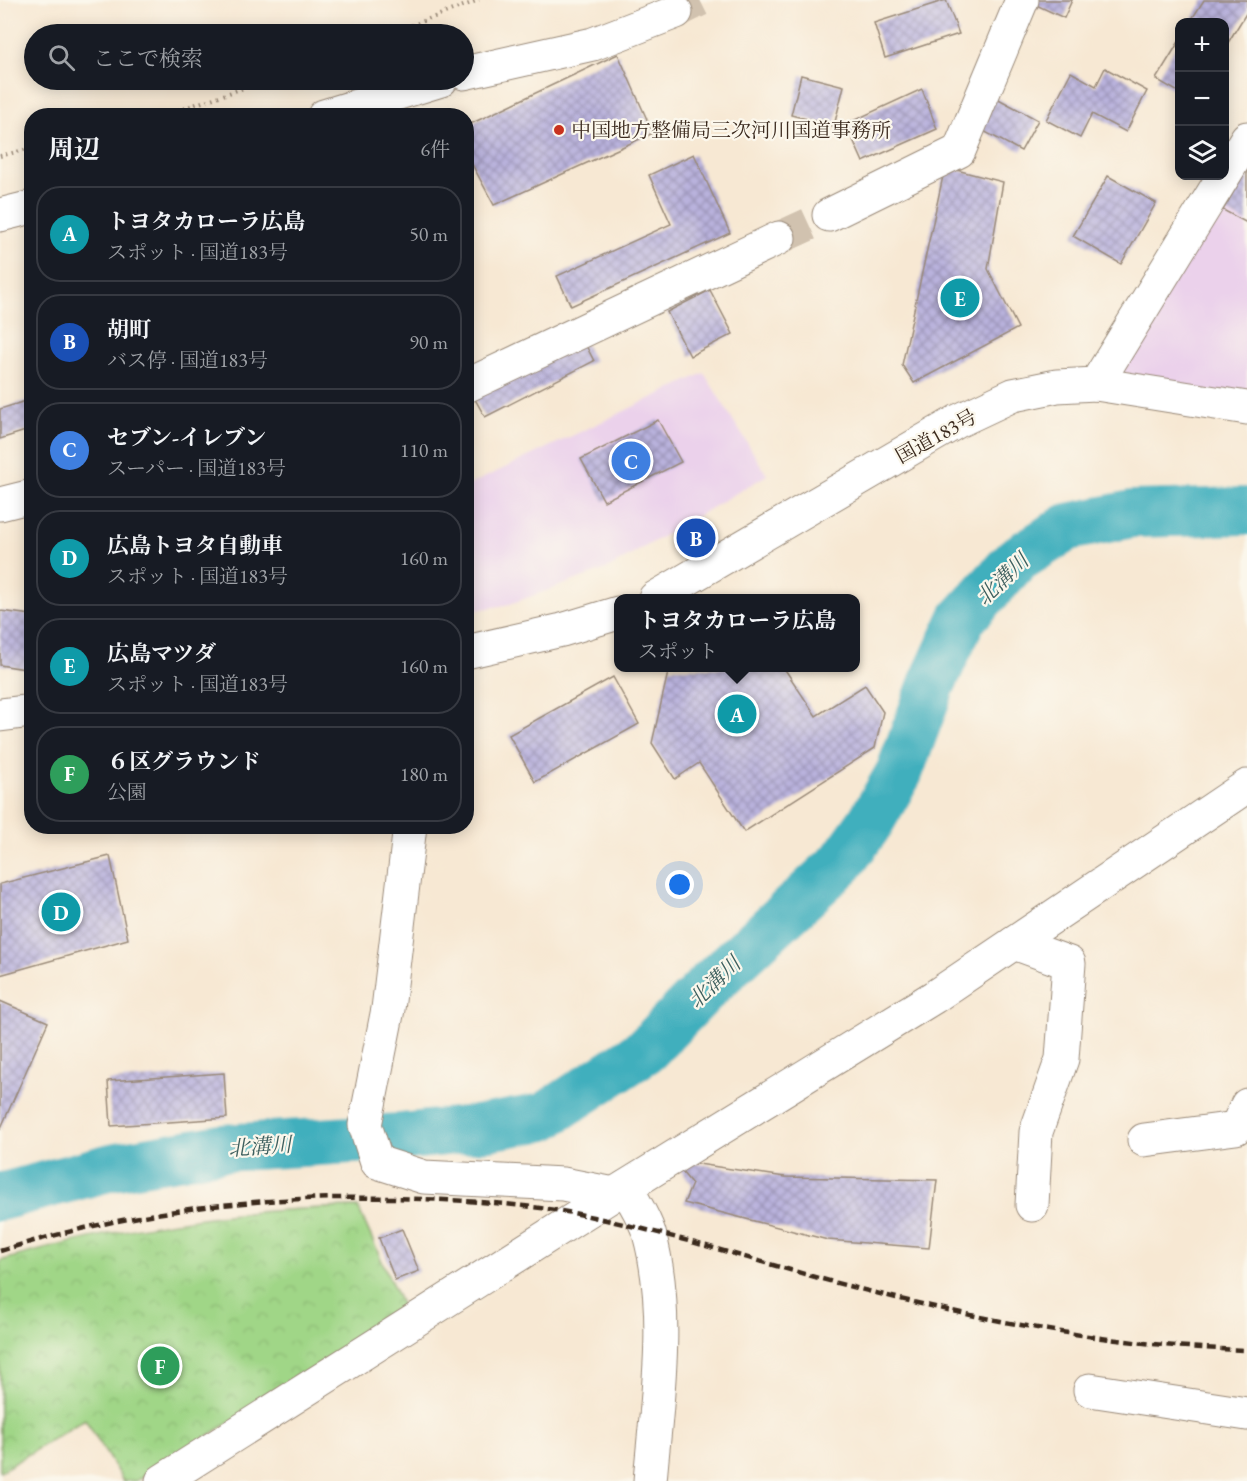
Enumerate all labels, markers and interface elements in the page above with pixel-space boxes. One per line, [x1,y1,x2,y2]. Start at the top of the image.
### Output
map controls [1175,18,1229,180]
button: + [1175,18,1229,72]
search box [24,24,474,90]
icon: search [45,41,78,74]
text: ここで検索 [93,44,203,73]
button: − [1175,72,1229,126]
place label: 中国地方整備局三次河川国道事務所 [571,117,891,143]
marker: 中国地方整備局三次河川国道事務所 [552,123,566,137]
button: layers [1175,126,1229,180]
text: 周辺 [48,132,100,166]
text: 6件 [420,136,450,162]
text: トヨタカローラ広島 [107,207,305,236]
text: A [62,221,77,247]
text: 50 m [409,221,448,247]
text: スポット · 国道183号 [107,239,288,265]
pin: E [940,276,980,320]
text: 胡町 [107,315,151,344]
text: B [63,329,76,355]
text: 90 m [409,329,448,355]
text: バス停 · 国道183号 [107,347,268,373]
street label: 国道183号 [891,403,981,469]
text: セブン-イレブン [107,423,266,452]
text: C [62,437,77,463]
text: 110 m [400,437,448,463]
pin: C [612,438,650,484]
text: スーパー · 国道183号 [107,455,286,481]
pin: B [676,516,716,560]
text: 広島トヨタ自動車 [107,531,283,560]
text: D [62,545,77,571]
text: 160 m [400,545,448,571]
water label: 北溝川 [970,546,1035,611]
text: スポット · 国道183号 [107,563,288,589]
popup [614,594,860,672]
text: トヨタカローラ広島 [638,606,836,635]
text: スポット [638,638,718,664]
text: 広島マツダ [107,639,216,668]
text: E [64,653,75,679]
text: 160 m [400,653,448,679]
text: スポット · 国道183号 [107,671,288,697]
pin: A [718,692,756,736]
text: ６区グラウンド [107,747,261,776]
text: F [64,761,75,787]
text: 180 m [400,761,448,787]
text: 公園 [107,779,147,805]
your location [665,870,694,899]
pin: D [42,890,80,934]
water label: 北溝川 [682,949,747,1014]
water label: 北溝川 [228,1130,294,1162]
pin: F [140,1344,180,1388]

